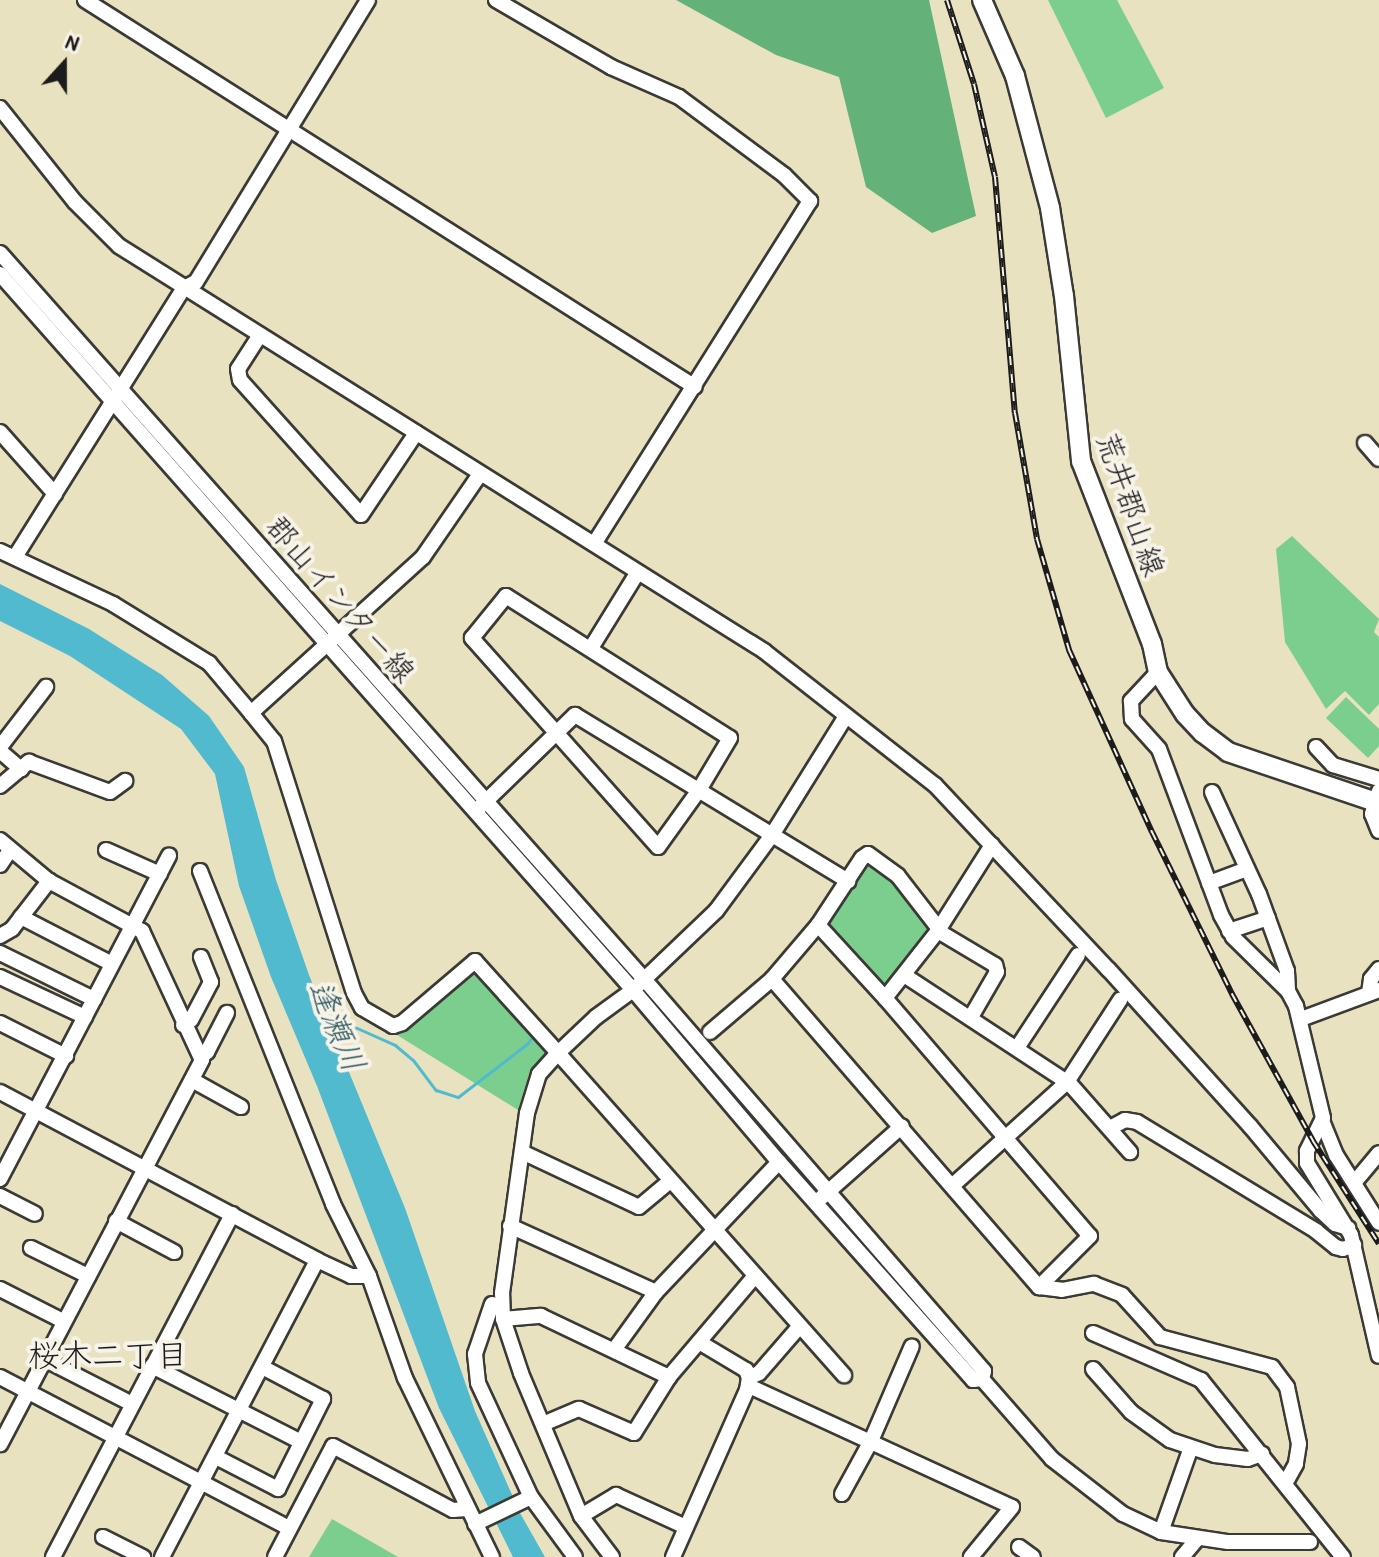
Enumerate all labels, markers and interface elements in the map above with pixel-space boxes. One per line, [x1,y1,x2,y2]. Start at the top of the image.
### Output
north arrow [24,24,104,104]
text: N [62,25,83,58]
street label: 荒井郡山線 [1090,427,1172,581]
street label: 郡山インター線 [259,508,423,690]
water label: 逢瀬川 [301,974,373,1078]
district label: 桜木二丁目 [28,1336,188,1374]

